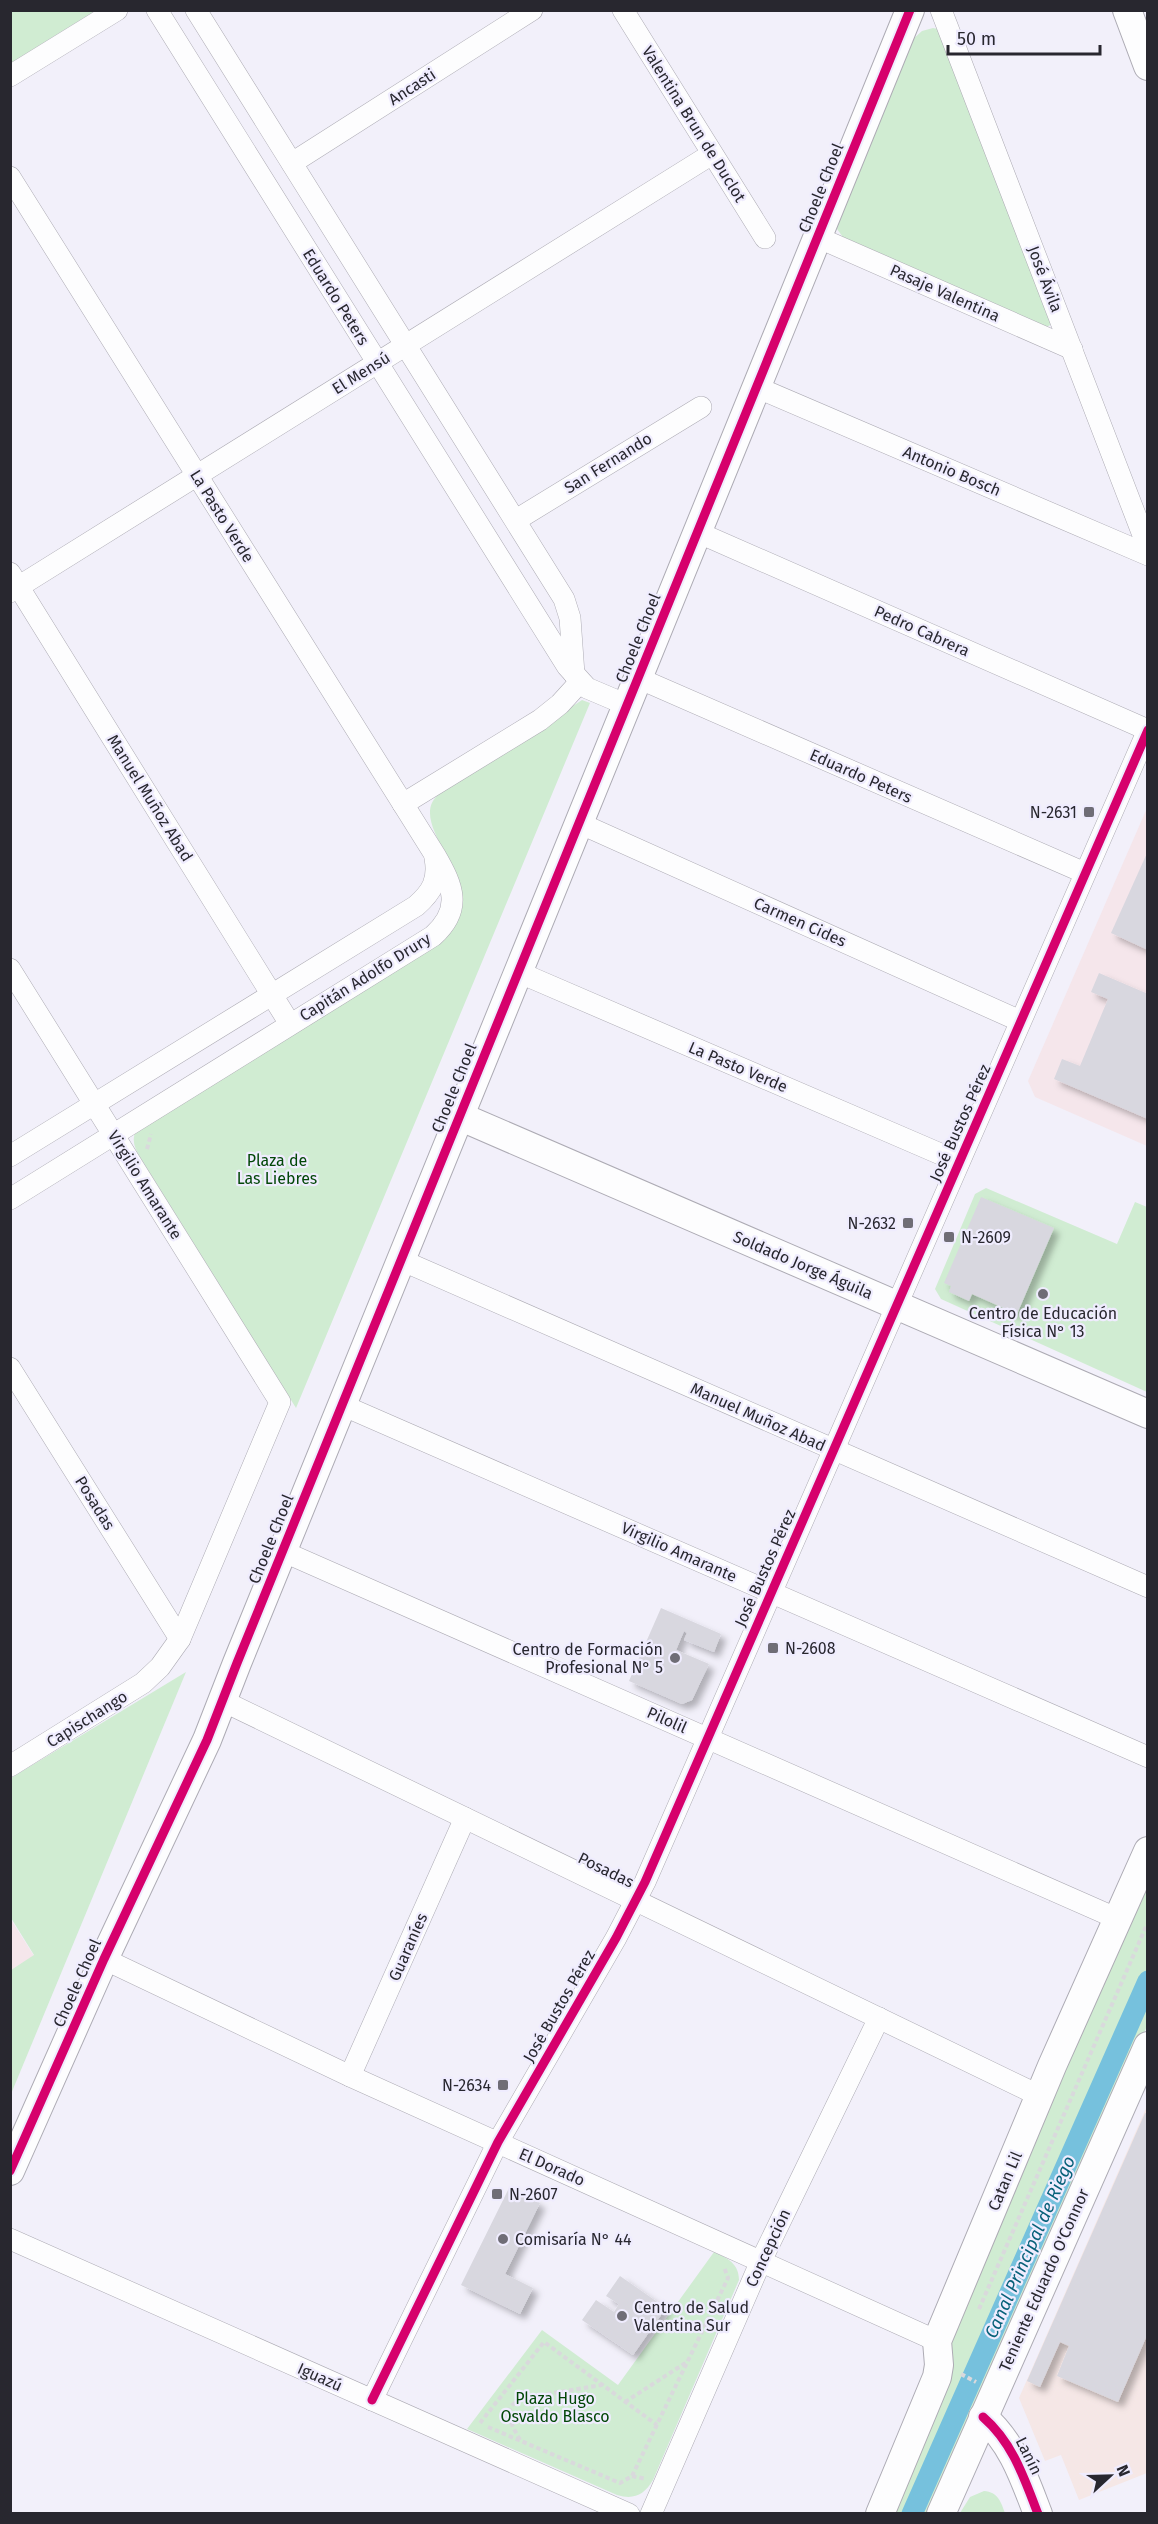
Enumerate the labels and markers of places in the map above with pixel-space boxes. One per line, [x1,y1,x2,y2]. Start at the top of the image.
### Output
place label: N-2631 [1030,803,1077,822]
marker: N-2631 [1082,805,1096,819]
place label: N-2632 [848,1214,896,1233]
marker: N-2632 [901,1216,915,1230]
place label: N-2609 [961,1228,1011,1247]
marker: N-2609 [942,1230,956,1244]
marker: Centro de Educación Física N° 13 [1036,1287,1050,1301]
place label: Centro de Educación Física N° 13 [969,1304,1117,1341]
place label: N-2608 [785,1639,836,1658]
place label: Centro de Formación Profesional N° 5 [513,1640,663,1677]
marker: N-2608 [766,1641,780,1655]
marker: Centro de Formación Profesional N° 5 [668,1651,682,1665]
place label: N-2634 [442,2076,491,2095]
marker: N-2634 [496,2078,510,2092]
place label: N-2607 [509,2185,558,2204]
marker: N-2607 [490,2187,504,2201]
place label: Comisaría N° 44 [515,2230,632,2249]
marker: Comisaría N° 44 [496,2232,510,2246]
place label: Centro de Salud Valentina Sur [634,2298,749,2335]
marker: Centro de Salud Valentina Sur [615,2309,629,2323]

